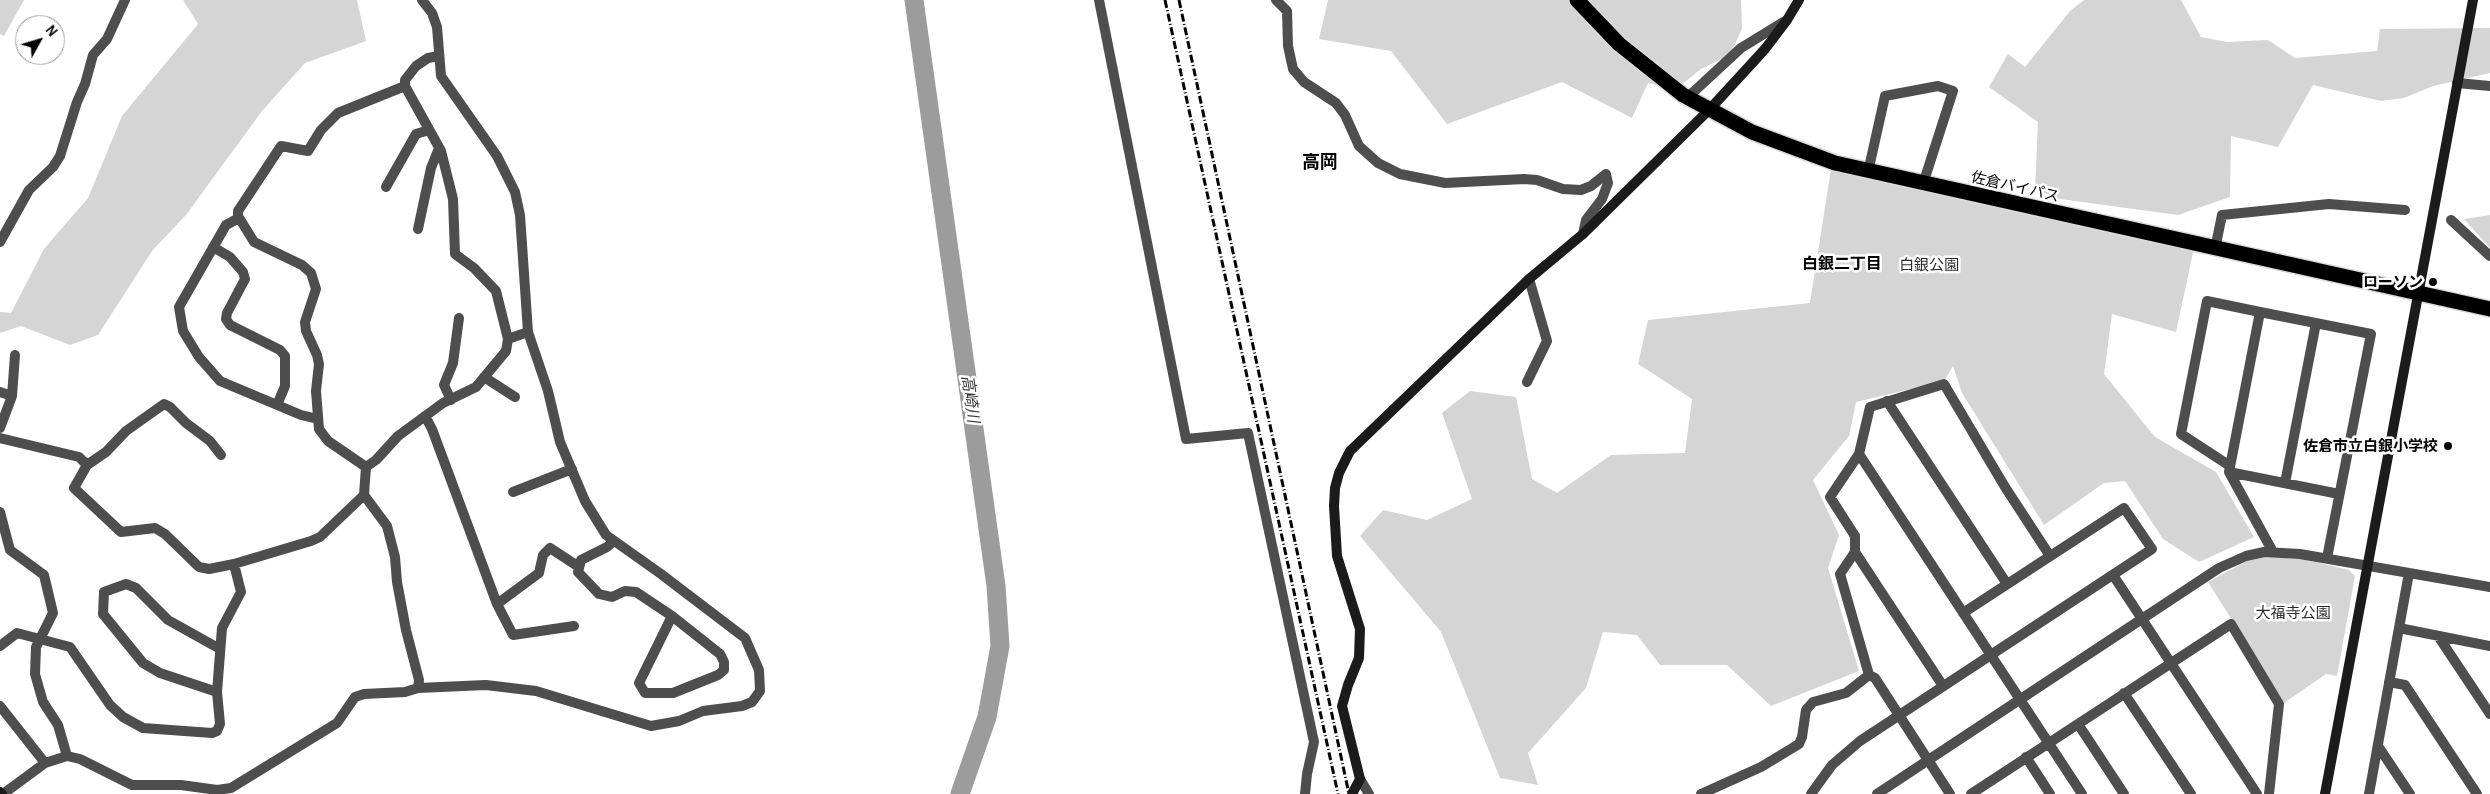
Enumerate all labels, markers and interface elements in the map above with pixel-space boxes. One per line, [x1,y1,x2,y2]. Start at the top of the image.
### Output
north arrow [15,15,65,65]
text: N [42,23,59,39]
district label: 高岡 [1302,152,1338,174]
street label: 佐倉バイパス [1969,168,2061,206]
district label: 白銀二丁目 [1802,254,1882,274]
park label: 白銀公園 [1899,256,1959,274]
place label: ローソン [2363,273,2423,291]
marker: ローソン [2427,276,2439,288]
water label: 高崎川 [957,374,983,424]
place label: 佐倉市立白銀小学校 [2303,437,2438,455]
marker: 佐倉市立白銀小学校 [2442,440,2454,452]
park label: 大福寺公園 [2256,604,2330,622]

